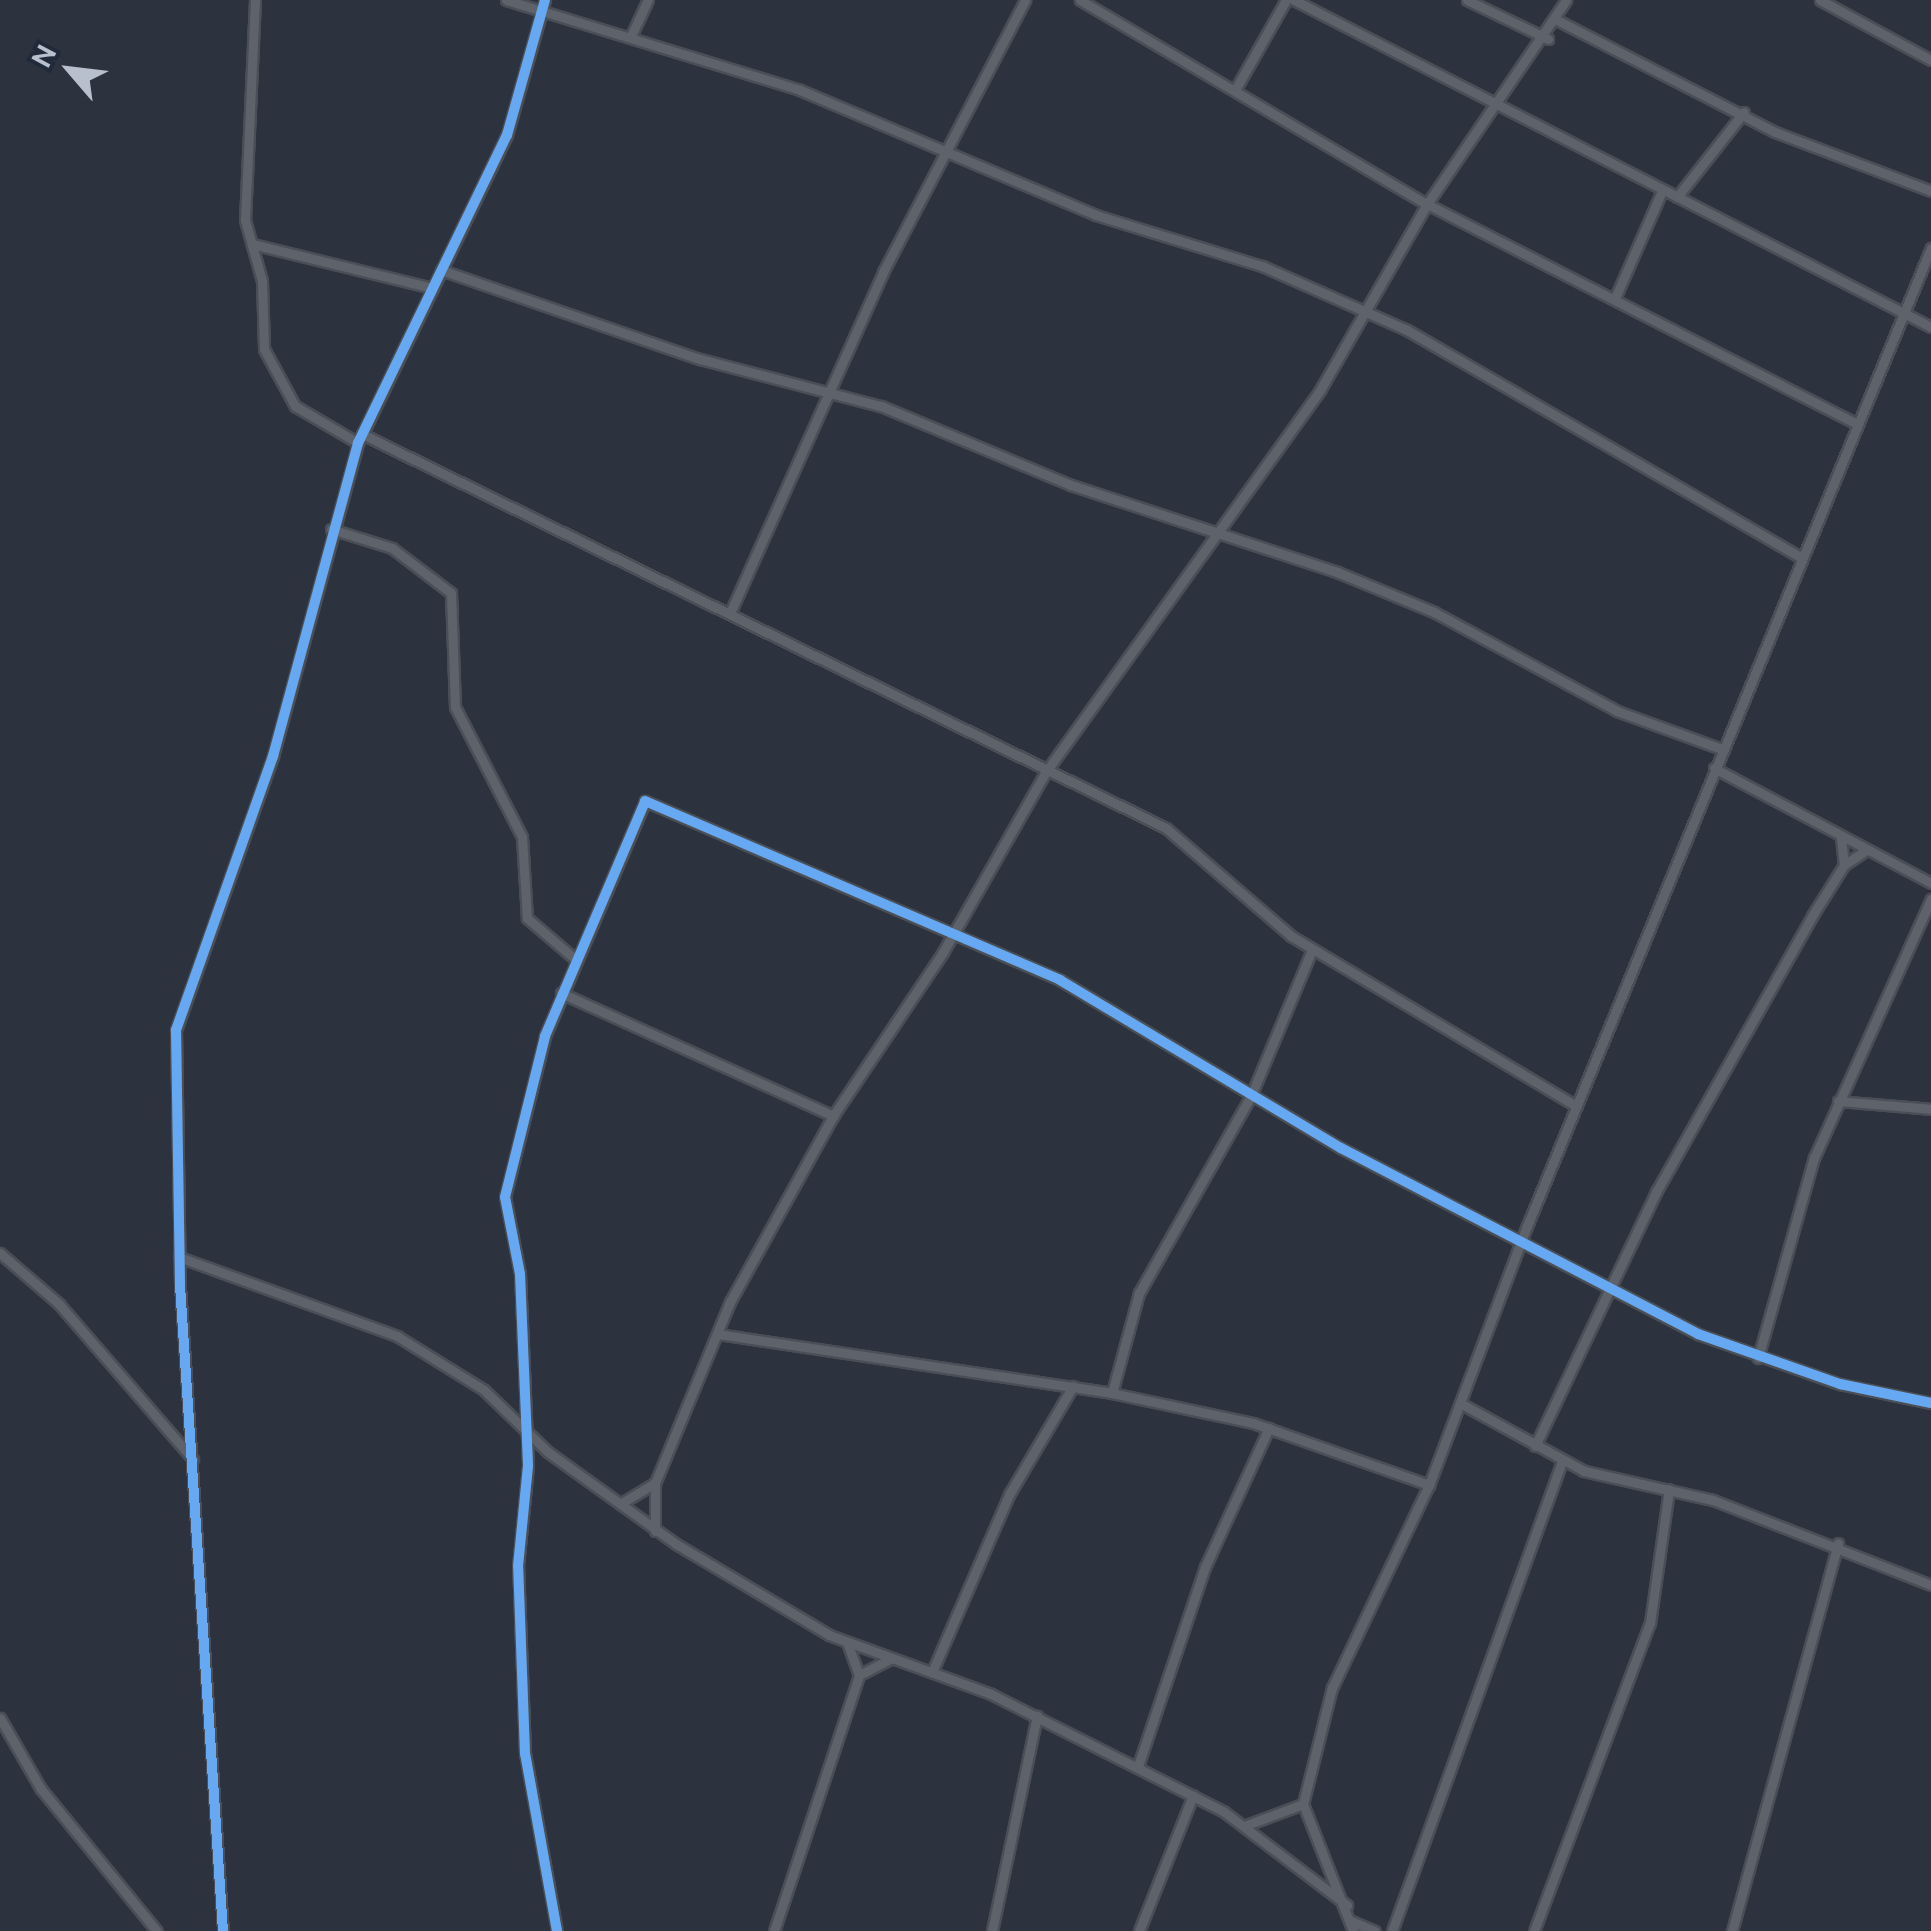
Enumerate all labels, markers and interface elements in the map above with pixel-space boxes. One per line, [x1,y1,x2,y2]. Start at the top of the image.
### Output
north arrow [20,20,120,120]
text: N [24,39,62,72]

